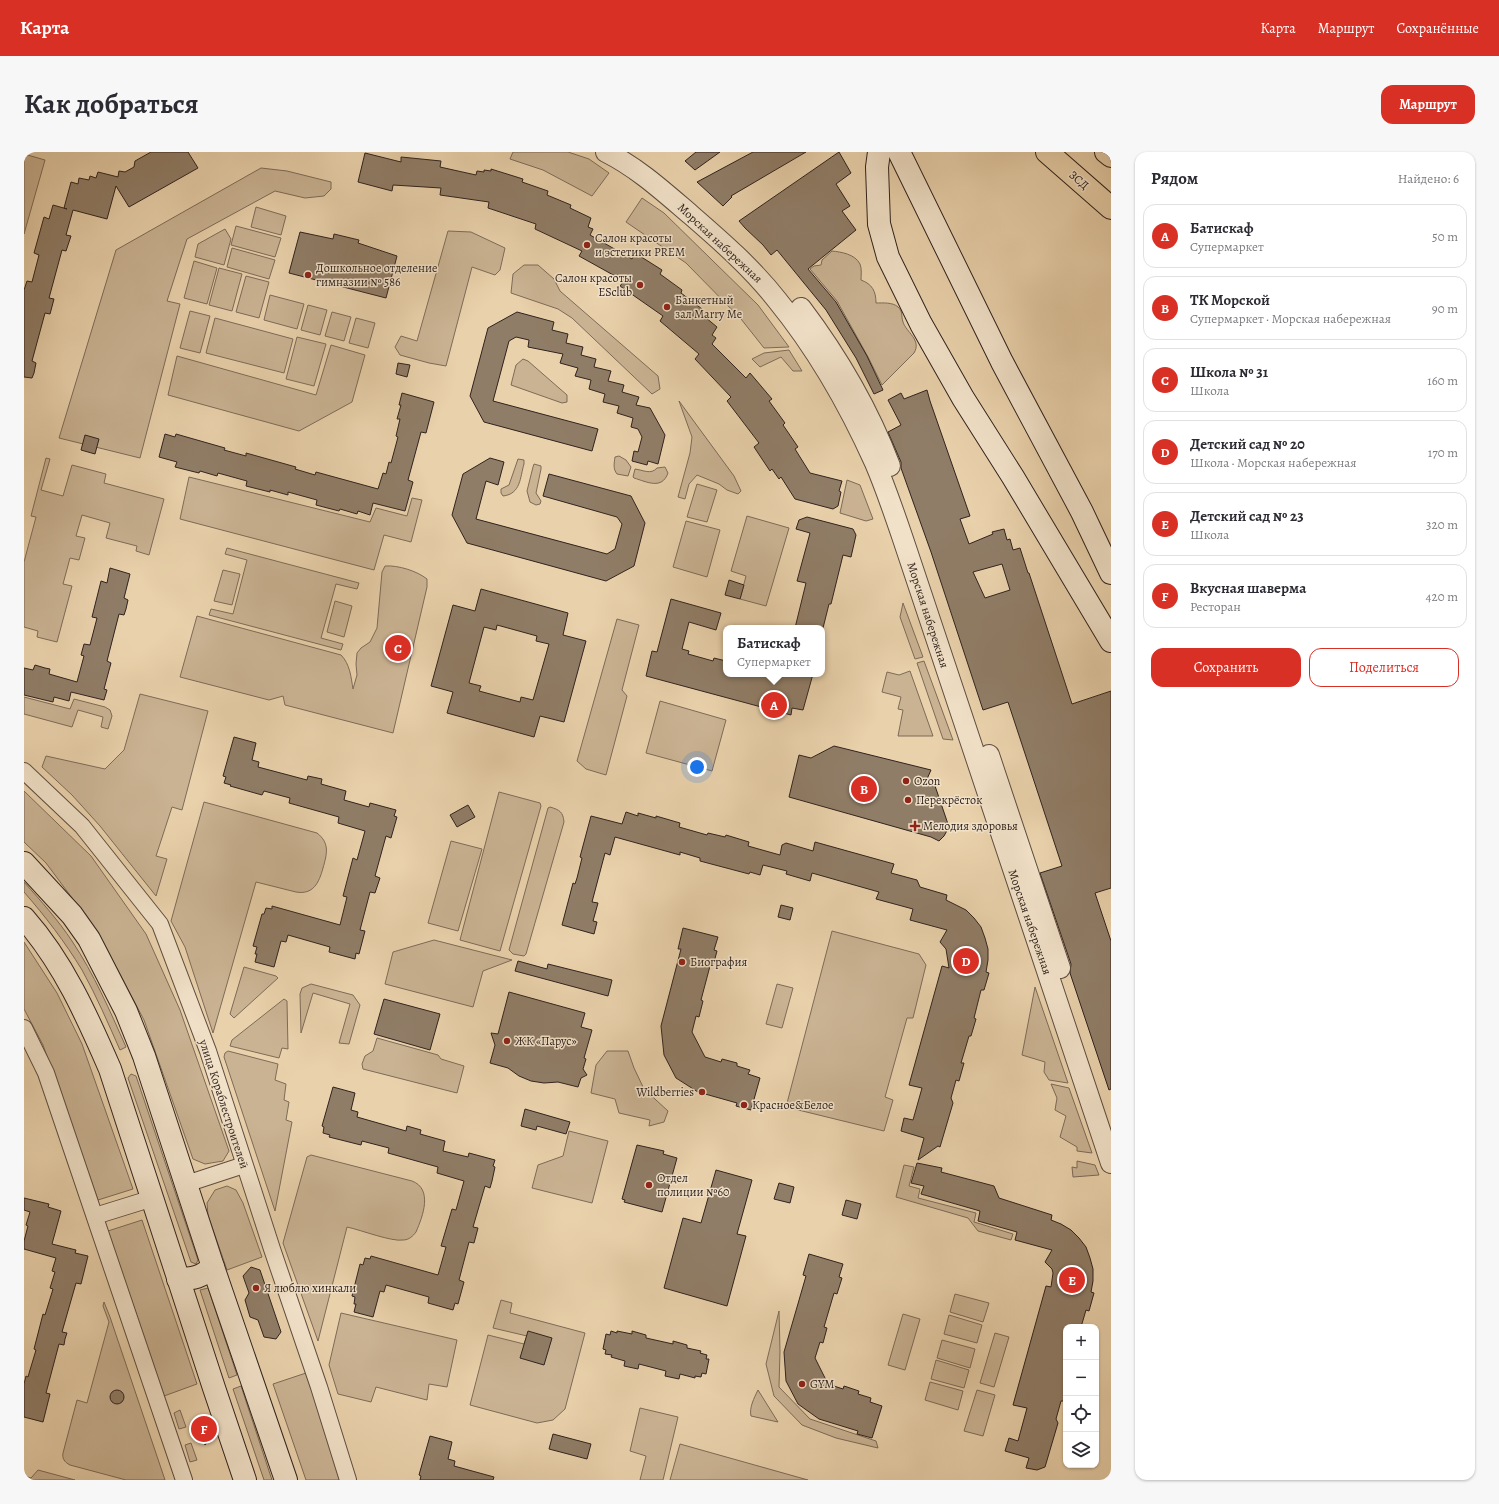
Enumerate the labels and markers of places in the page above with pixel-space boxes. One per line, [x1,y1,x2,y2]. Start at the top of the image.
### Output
place label: Салон красоты и эстетики PREM [595,230,685,260]
marker: Салон красоты и эстетики PREM [582,240,592,250]
place label: Дошкольное отделение гимназии № 586 [316,260,437,290]
marker: Дошкольное отделение гимназии № 586 [303,270,313,280]
place label: Салон красоты ESclub [555,270,632,300]
marker: Салон красоты ESclub [635,280,645,290]
place label: Банкетный зал Marry Me [675,292,742,322]
marker: Банкетный зал Marry Me [662,302,672,312]
pin: C [385,633,411,663]
pin: A [761,690,787,720]
place label: Ozon [914,773,941,789]
pin: B [851,774,877,804]
marker: Ozon [901,776,911,786]
place label: Перекрёсток [916,792,982,808]
marker: Перекрёсток [903,795,913,805]
place label: Мелодия здоровья [923,818,1018,834]
marker: Мелодия здоровья [910,821,920,831]
pin: D [953,946,979,976]
place label: Биография [690,954,747,970]
marker: Биография [677,957,687,967]
place label: ЖК «Парус» [515,1033,577,1049]
marker: ЖК «Парус» [502,1036,512,1046]
place label: Wildberries [635,1084,694,1100]
marker: Wildberries [697,1087,707,1097]
place label: Красное&Белое [752,1097,834,1113]
marker: Красное&Белое [739,1100,749,1110]
place label: Отдел полиции №60 [657,1170,729,1200]
marker: Отдел полиции №60 [644,1180,654,1190]
pin: E [1059,1265,1085,1295]
place label: Я люблю хинкали [264,1280,356,1296]
marker: Я люблю хинкали [251,1283,261,1293]
place label: GYM [810,1376,835,1392]
marker: GYM [797,1379,807,1389]
pin: F [191,1414,217,1444]

